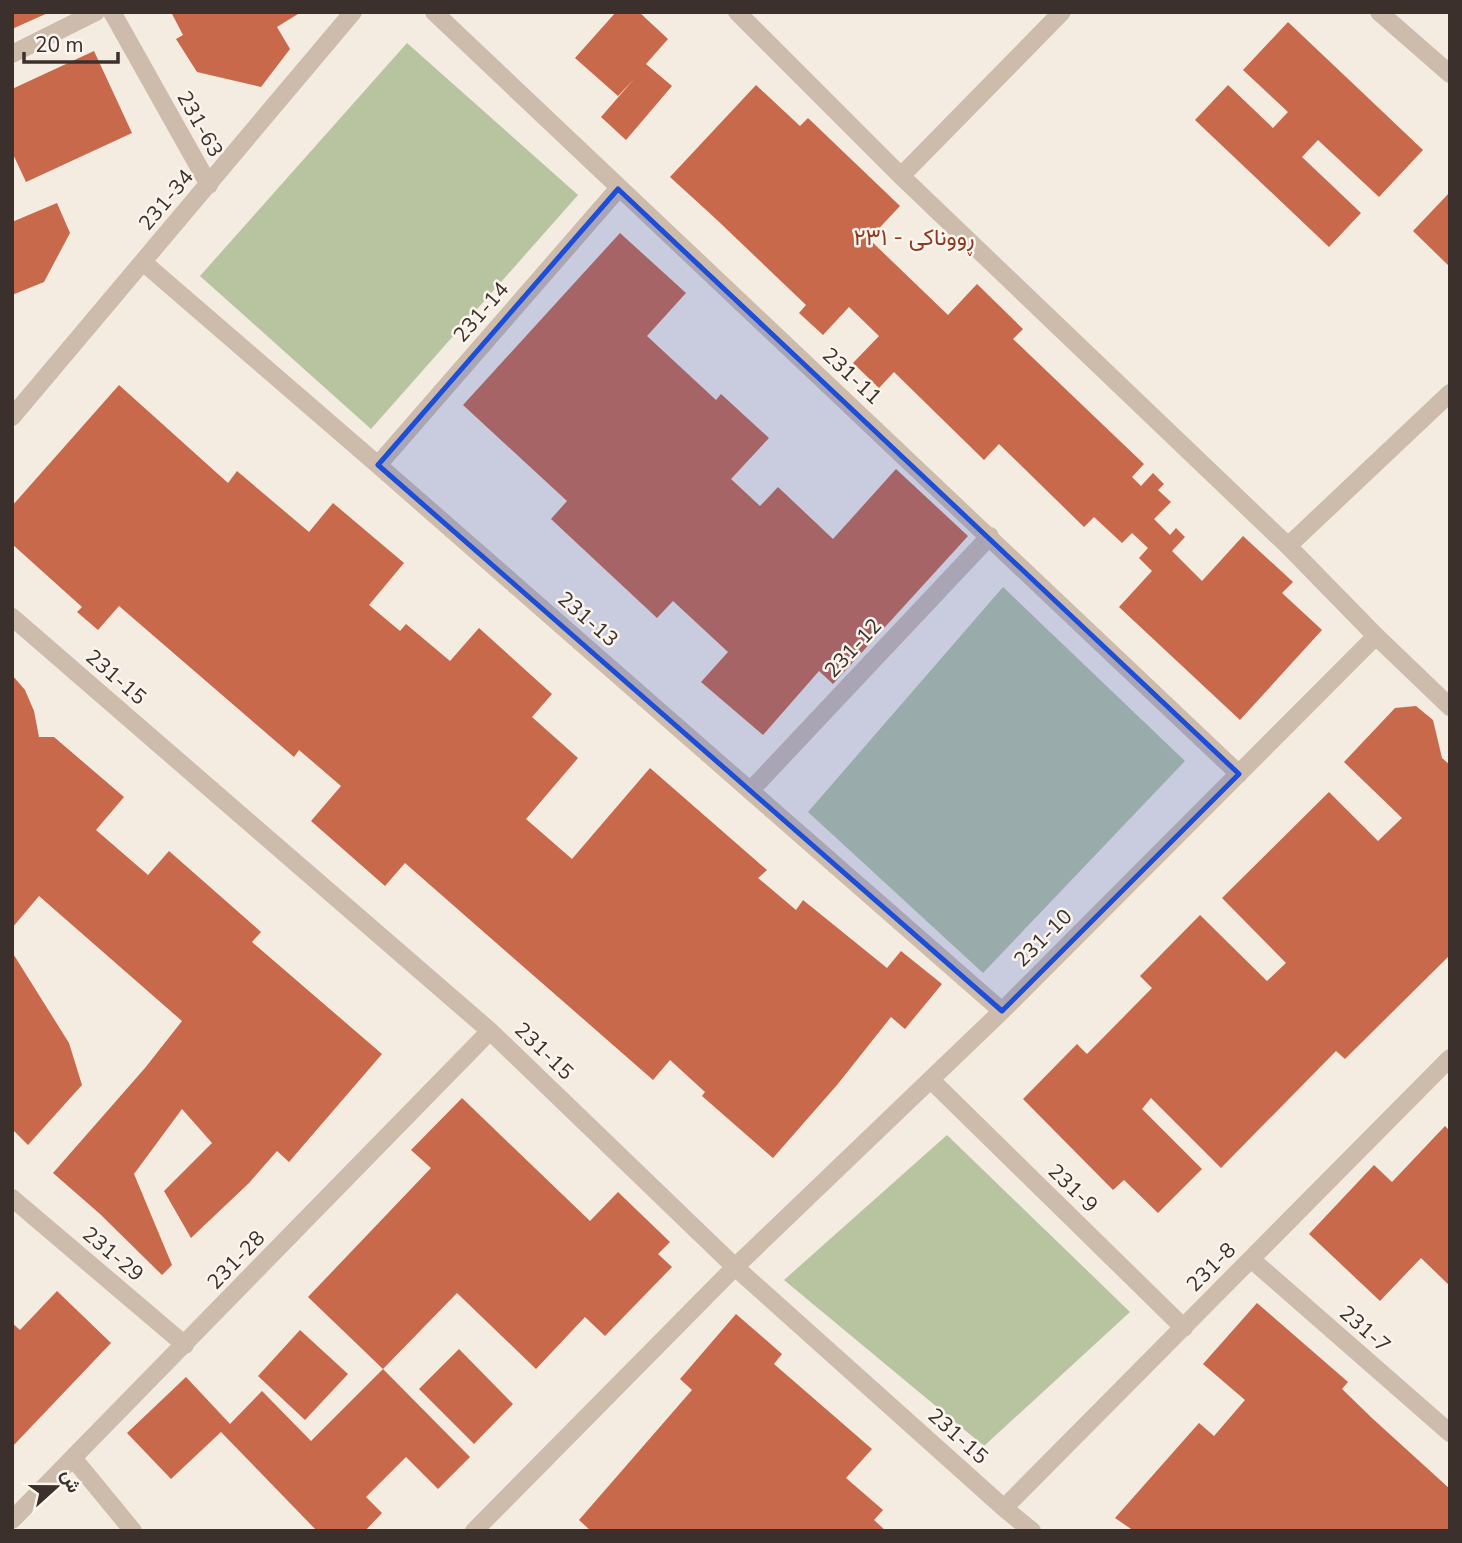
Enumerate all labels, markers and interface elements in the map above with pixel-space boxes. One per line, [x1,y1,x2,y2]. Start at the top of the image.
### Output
scale bar [24,21,119,65]
text: 20 m [35,31,84,59]
street label: 231-63 [170,86,230,162]
street label: 231-34 [132,163,200,237]
district label: ڕووناکی - ٢٣١ [853,222,975,256]
street label: 231-14 [447,276,515,348]
street label: 231-11 [816,341,888,411]
street label: 231-13 [552,585,624,653]
street label: 231-12 [818,612,888,684]
street label: 231-15 [80,643,152,711]
street label: 231-10 [1008,903,1078,973]
street label: 231-15 [508,1016,580,1086]
street label: 231-9 [1042,1157,1104,1219]
street label: 231-29 [76,1220,150,1288]
street label: 231-28 [201,1224,271,1296]
street label: 231-8 [1180,1236,1242,1298]
street label: 231-7 [1333,1299,1397,1359]
street label: 231-15 [922,1402,994,1470]
north arrow [21,1452,91,1522]
text: ش [55,1466,87,1497]

